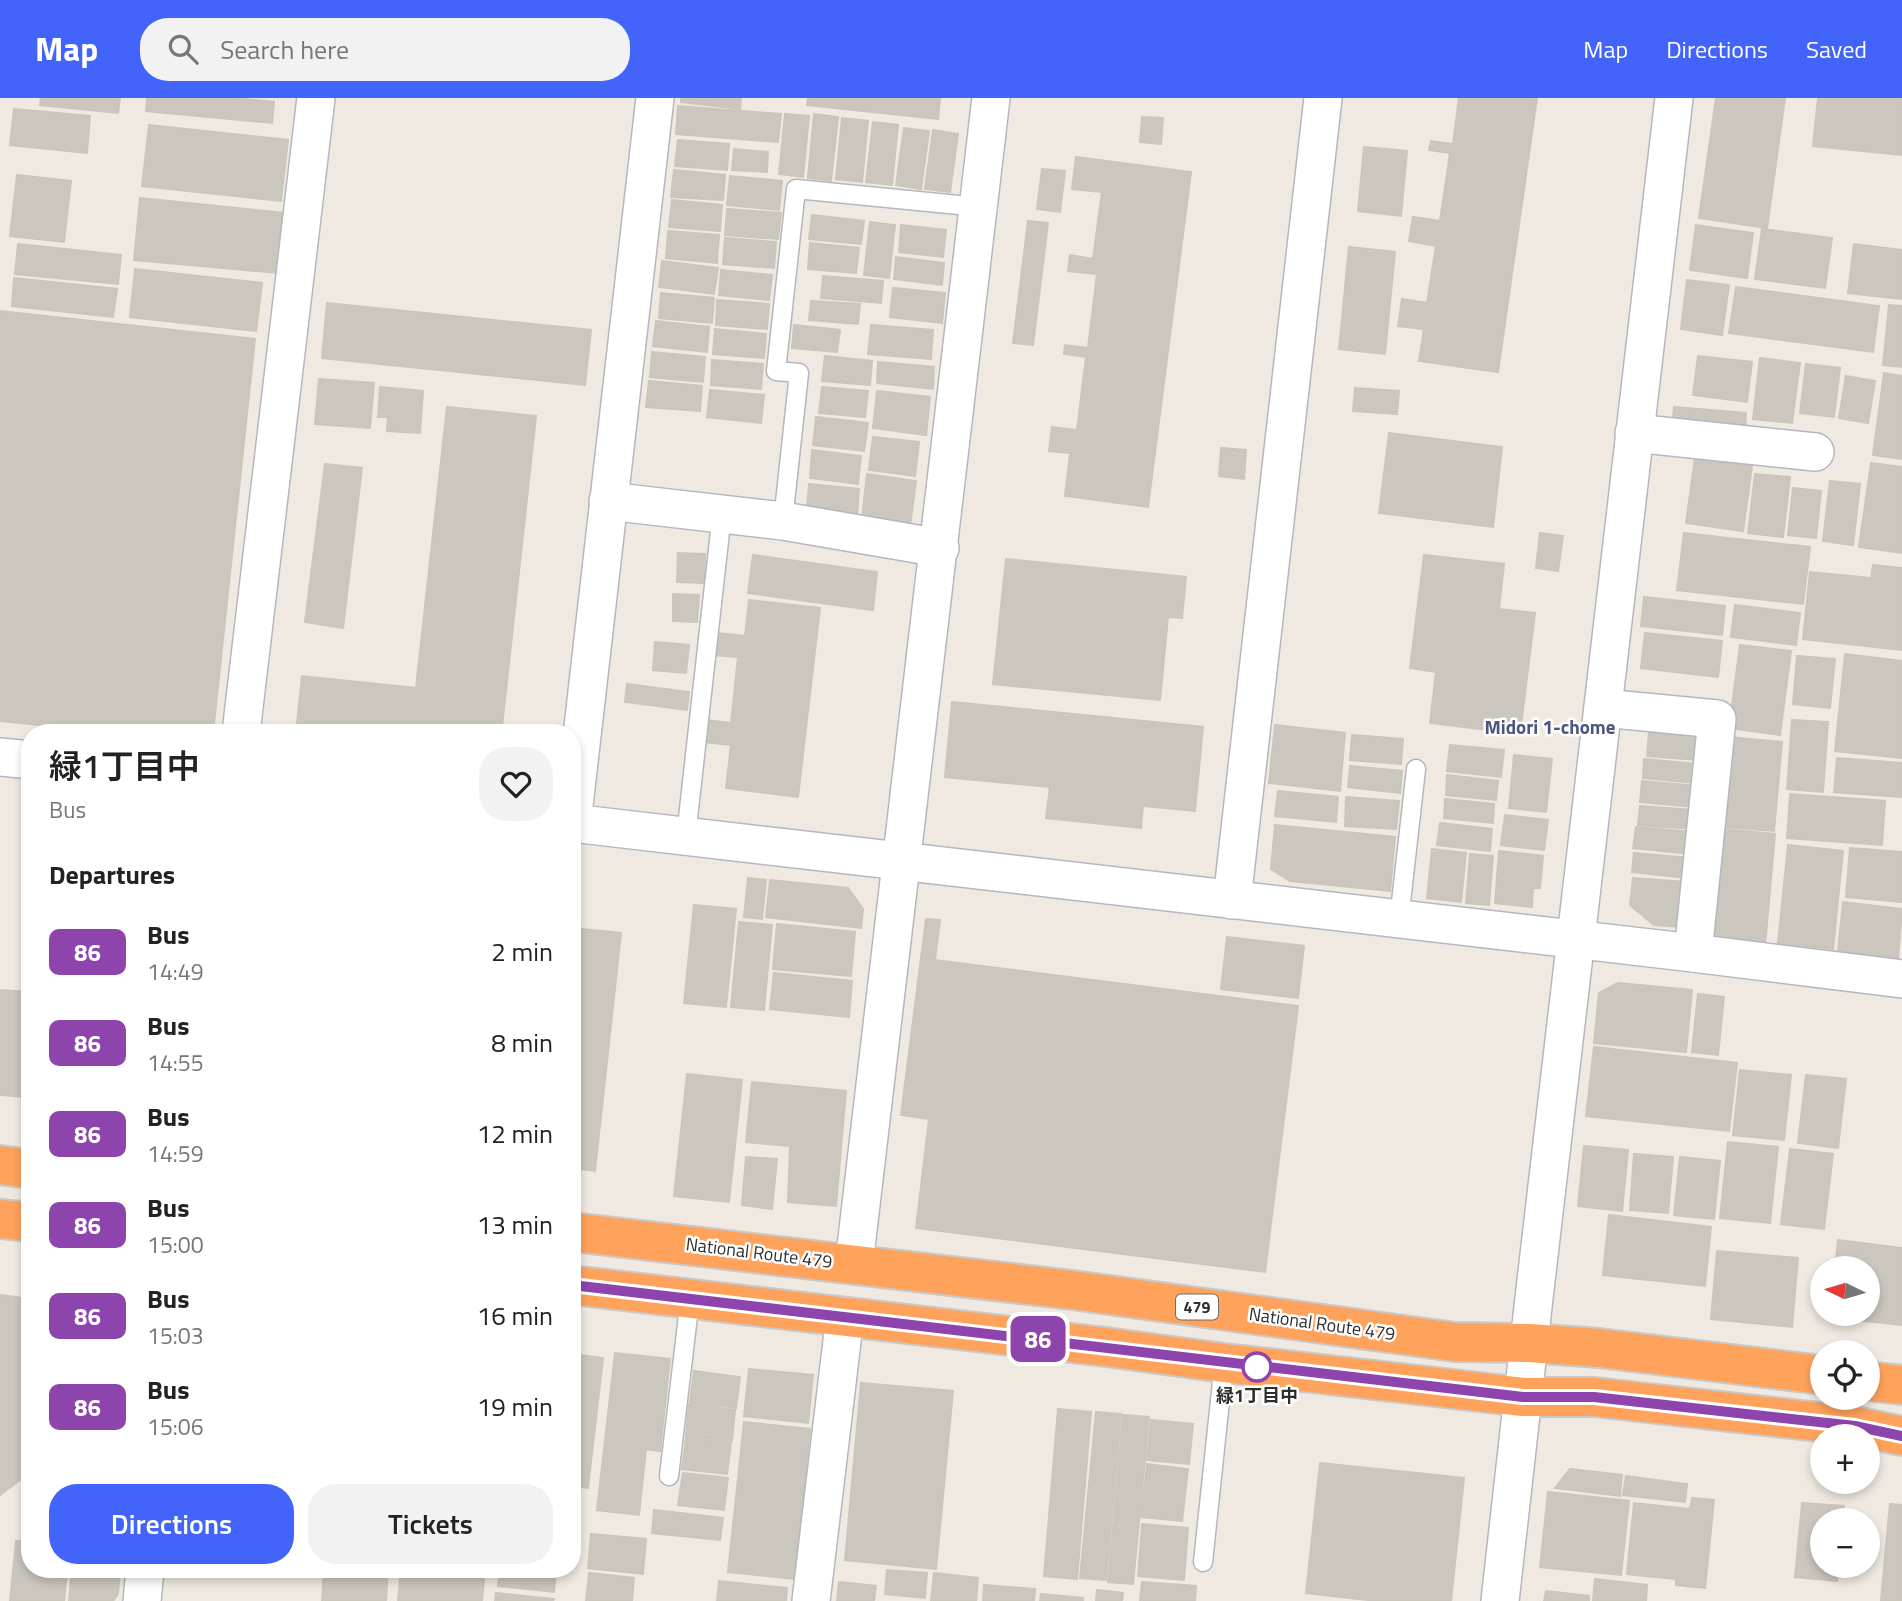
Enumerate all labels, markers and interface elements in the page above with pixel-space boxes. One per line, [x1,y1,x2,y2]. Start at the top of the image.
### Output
search box [140,18,630,81]
text: Map [35,24,98,74]
icon: search [164,30,202,68]
text: Search here [220,30,349,69]
text: Map [1583,31,1628,67]
text: Directions [1666,31,1768,67]
text: Saved [1806,31,1867,67]
district label: Midori 1-chome [1484,712,1616,741]
text: 緑1丁目中 [49,741,199,791]
button: heart [479,747,553,821]
text: Bus [49,792,86,827]
text: Departures [49,855,175,894]
text: Bus [147,915,189,954]
text: 2 min [491,932,553,971]
text: 86 [74,934,101,970]
text: 14:49 [147,954,204,989]
text: Bus [147,1006,189,1045]
text: 8 min [491,1023,553,1062]
text: 86 [74,1025,101,1061]
text: 14:55 [147,1045,204,1080]
text: Bus [147,1097,189,1136]
text: 12 min [477,1114,553,1153]
text: 86 [74,1116,101,1152]
text: 14:59 [147,1136,204,1171]
text: Bus [147,1188,189,1227]
text: 13 min [477,1205,553,1244]
text: 86 [74,1207,101,1243]
text: 15:00 [147,1227,204,1262]
street label: National Route 479 [684,1230,834,1275]
north arrow [1810,1256,1880,1326]
map controls [1810,1256,1880,1578]
text: Bus [147,1279,189,1318]
road number: 479 [1176,1294,1218,1320]
text: 16 min [477,1296,553,1335]
text: 86 [74,1298,101,1334]
street label: National Route 479 [1247,1300,1397,1347]
line badge: 86 [1006,1316,1070,1362]
text: 15:03 [147,1318,204,1353]
text: 86 [1025,1321,1051,1357]
button: locate [1810,1340,1880,1410]
marker: 緑1丁目中 [1242,1352,1272,1382]
text: Bus [147,1370,189,1409]
place label: 緑1丁目中 [1216,1382,1298,1409]
text: 19 min [477,1387,553,1426]
text: 86 [74,1389,101,1425]
text: 15:06 [147,1409,204,1444]
button: + [1810,1424,1880,1494]
button: Directions [49,1484,294,1564]
button: Tickets [308,1484,553,1564]
button: − [1810,1508,1880,1578]

